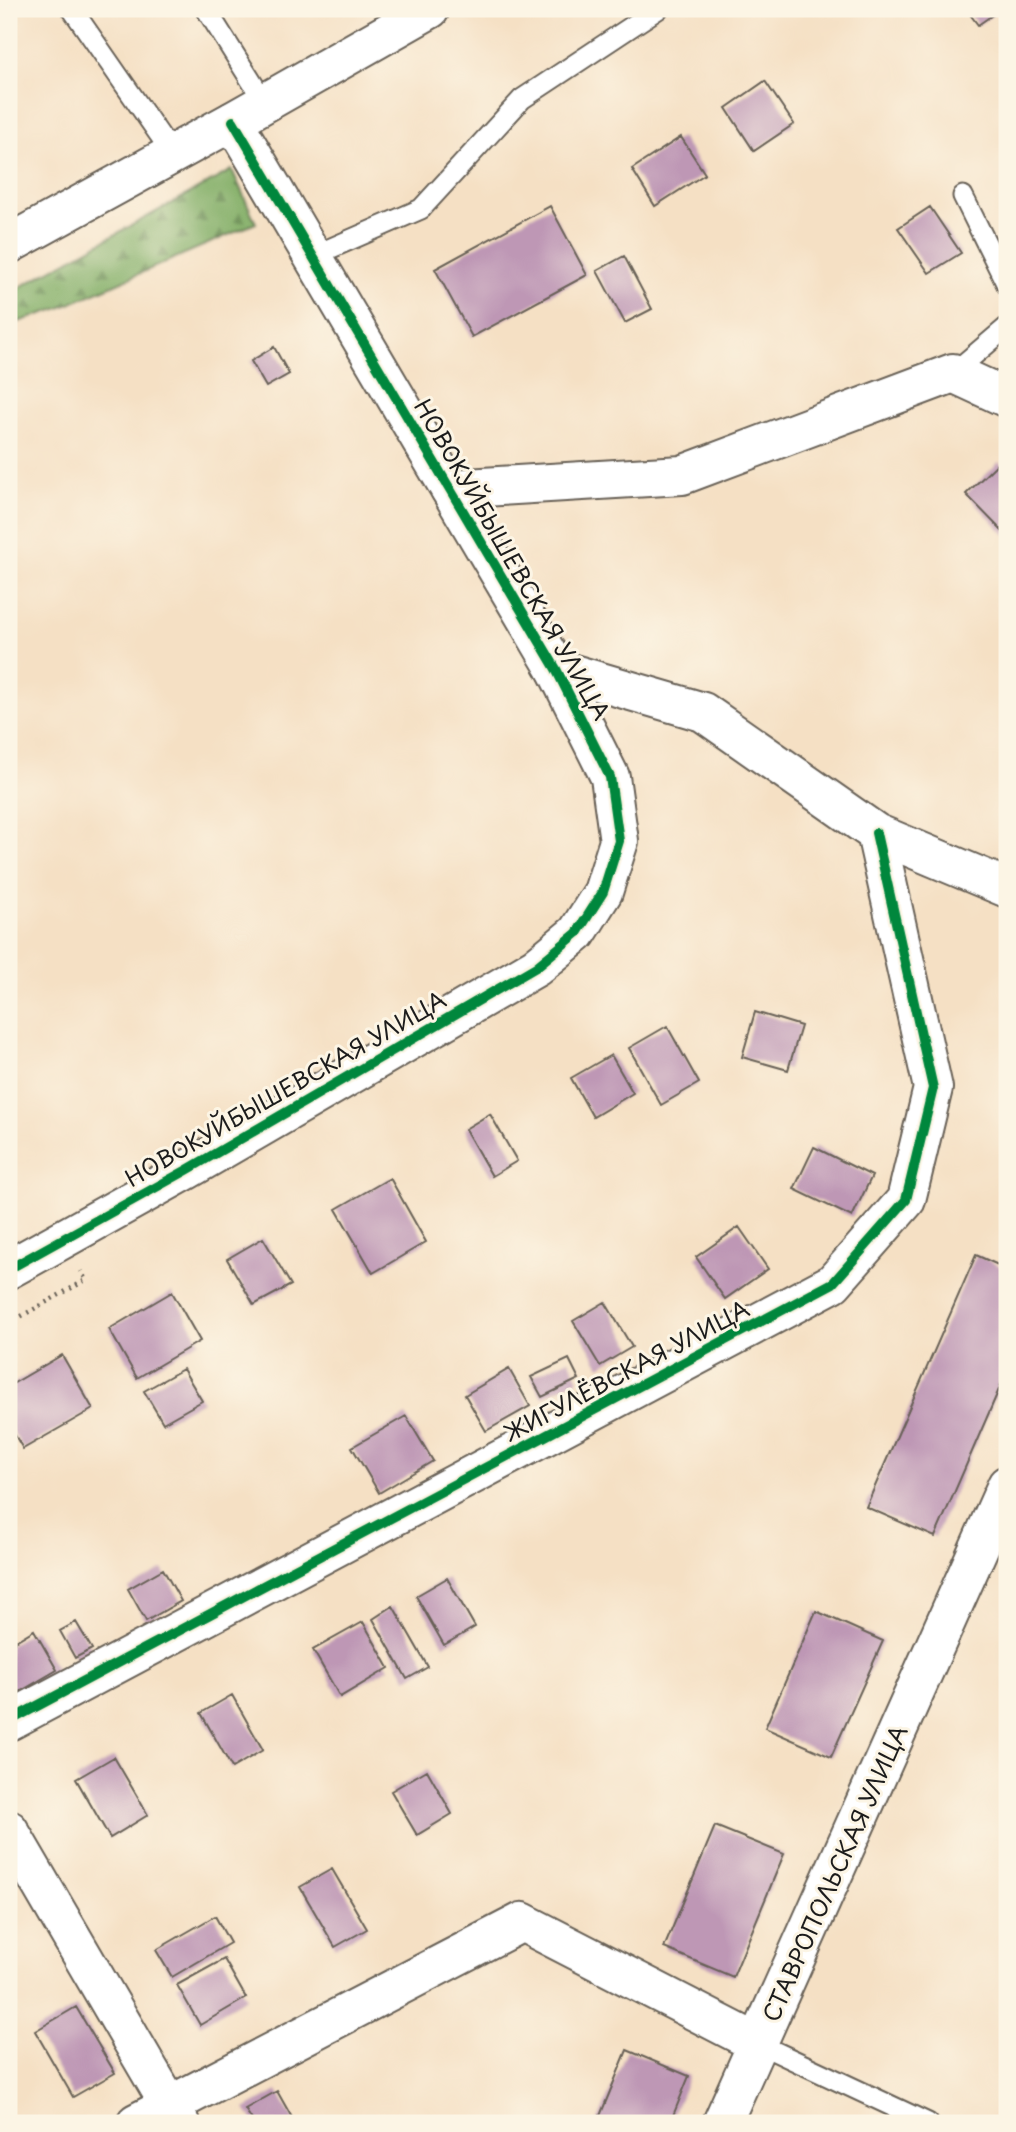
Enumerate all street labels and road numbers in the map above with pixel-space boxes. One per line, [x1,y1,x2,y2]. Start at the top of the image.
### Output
street label: НОВОКУЙБЫШЕВСКАЯ УЛИЦА [406,392,620,726]
street label: НОВОКУЙБЫШЕВСКАЯ УЛИЦА [118,981,452,1195]
street label: ЖИГУЛЁВСКАЯ УЛИЦА [497,1290,755,1450]
street label: СТАВРОПОЛЬСКАЯ УЛИЦА [753,1719,915,2027]

